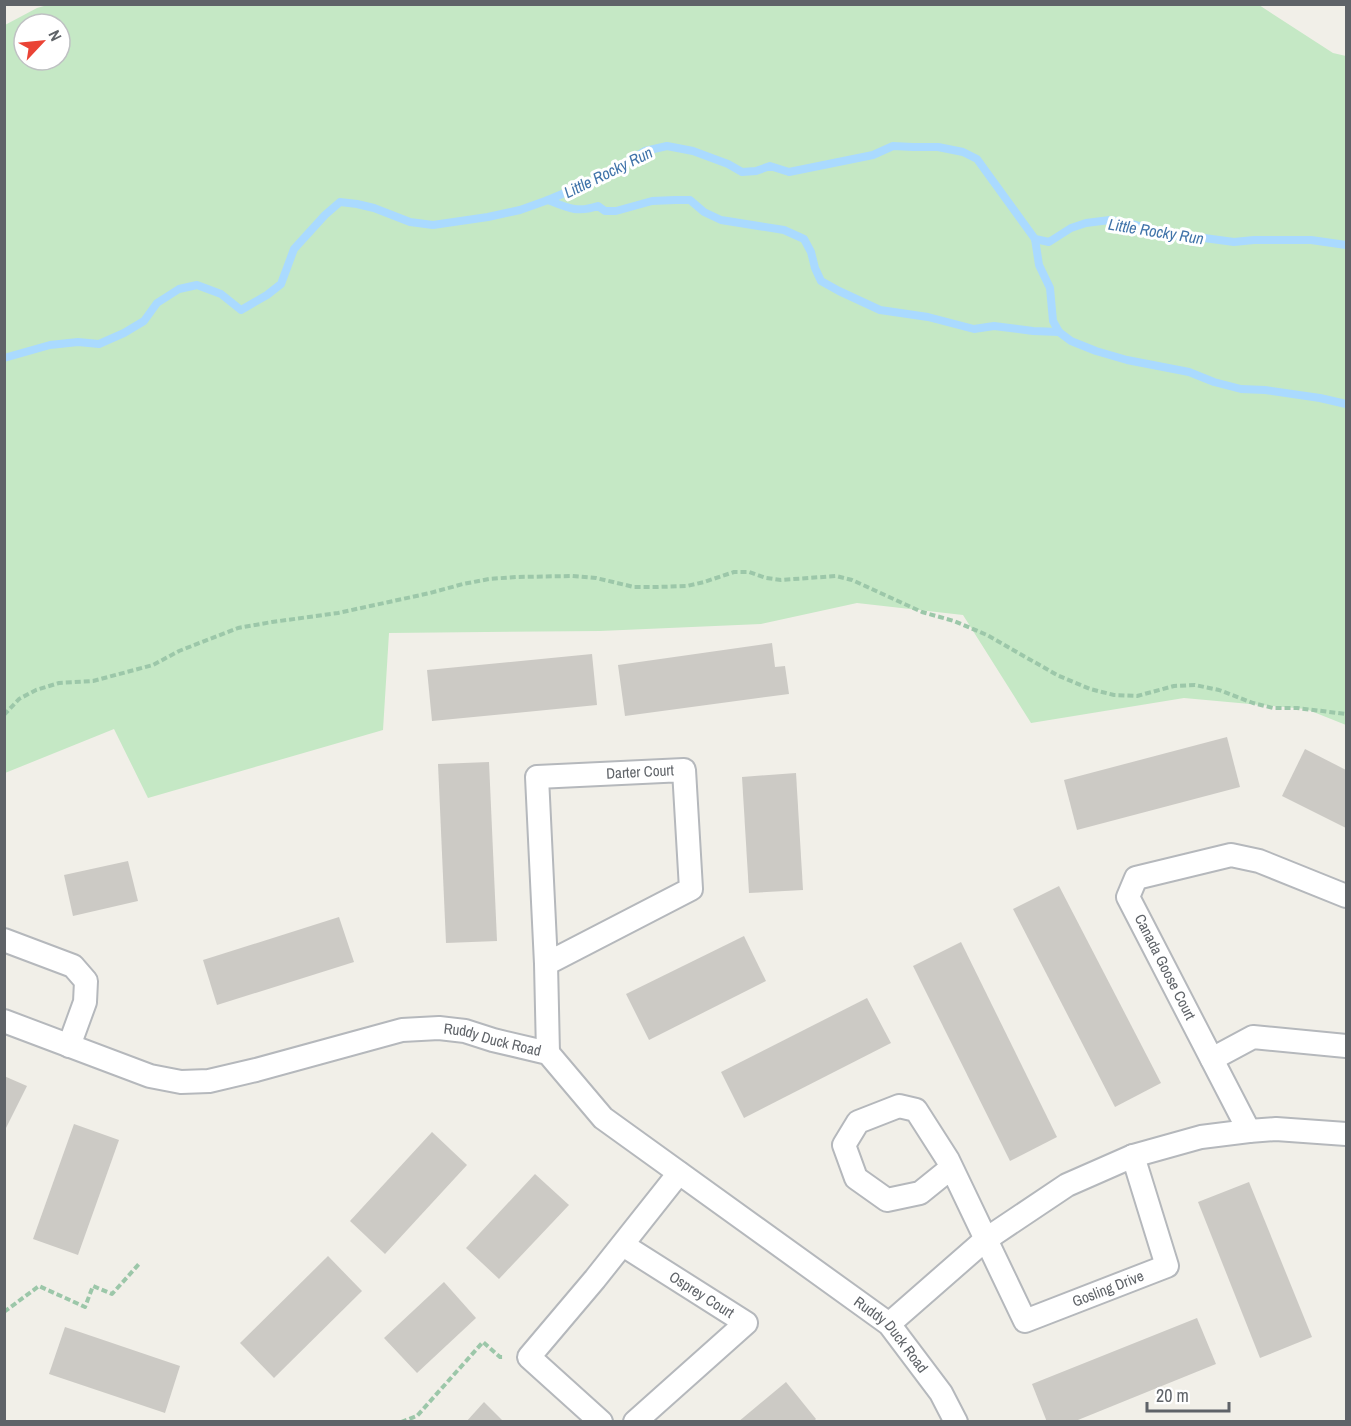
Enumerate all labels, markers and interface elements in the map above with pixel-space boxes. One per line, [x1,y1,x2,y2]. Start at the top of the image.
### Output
north arrow [12,12,72,72]
text: N [44,26,67,45]
water label: Little Rocky Run [560,141,656,203]
water label: Little Rocky Run [1107,213,1205,249]
street label: Darter Court [606,759,675,784]
street label: Canada Goose Court [1130,910,1201,1024]
street label: Ruddy Duck Road [443,1018,543,1061]
street label: Gosling Drive [1069,1265,1147,1312]
street label: Osprey Court [665,1266,739,1323]
street label: Ruddy Duck Road [850,1291,933,1377]
scale bar [1147,1375,1230,1413]
text: 20 m [1156,1383,1189,1408]

